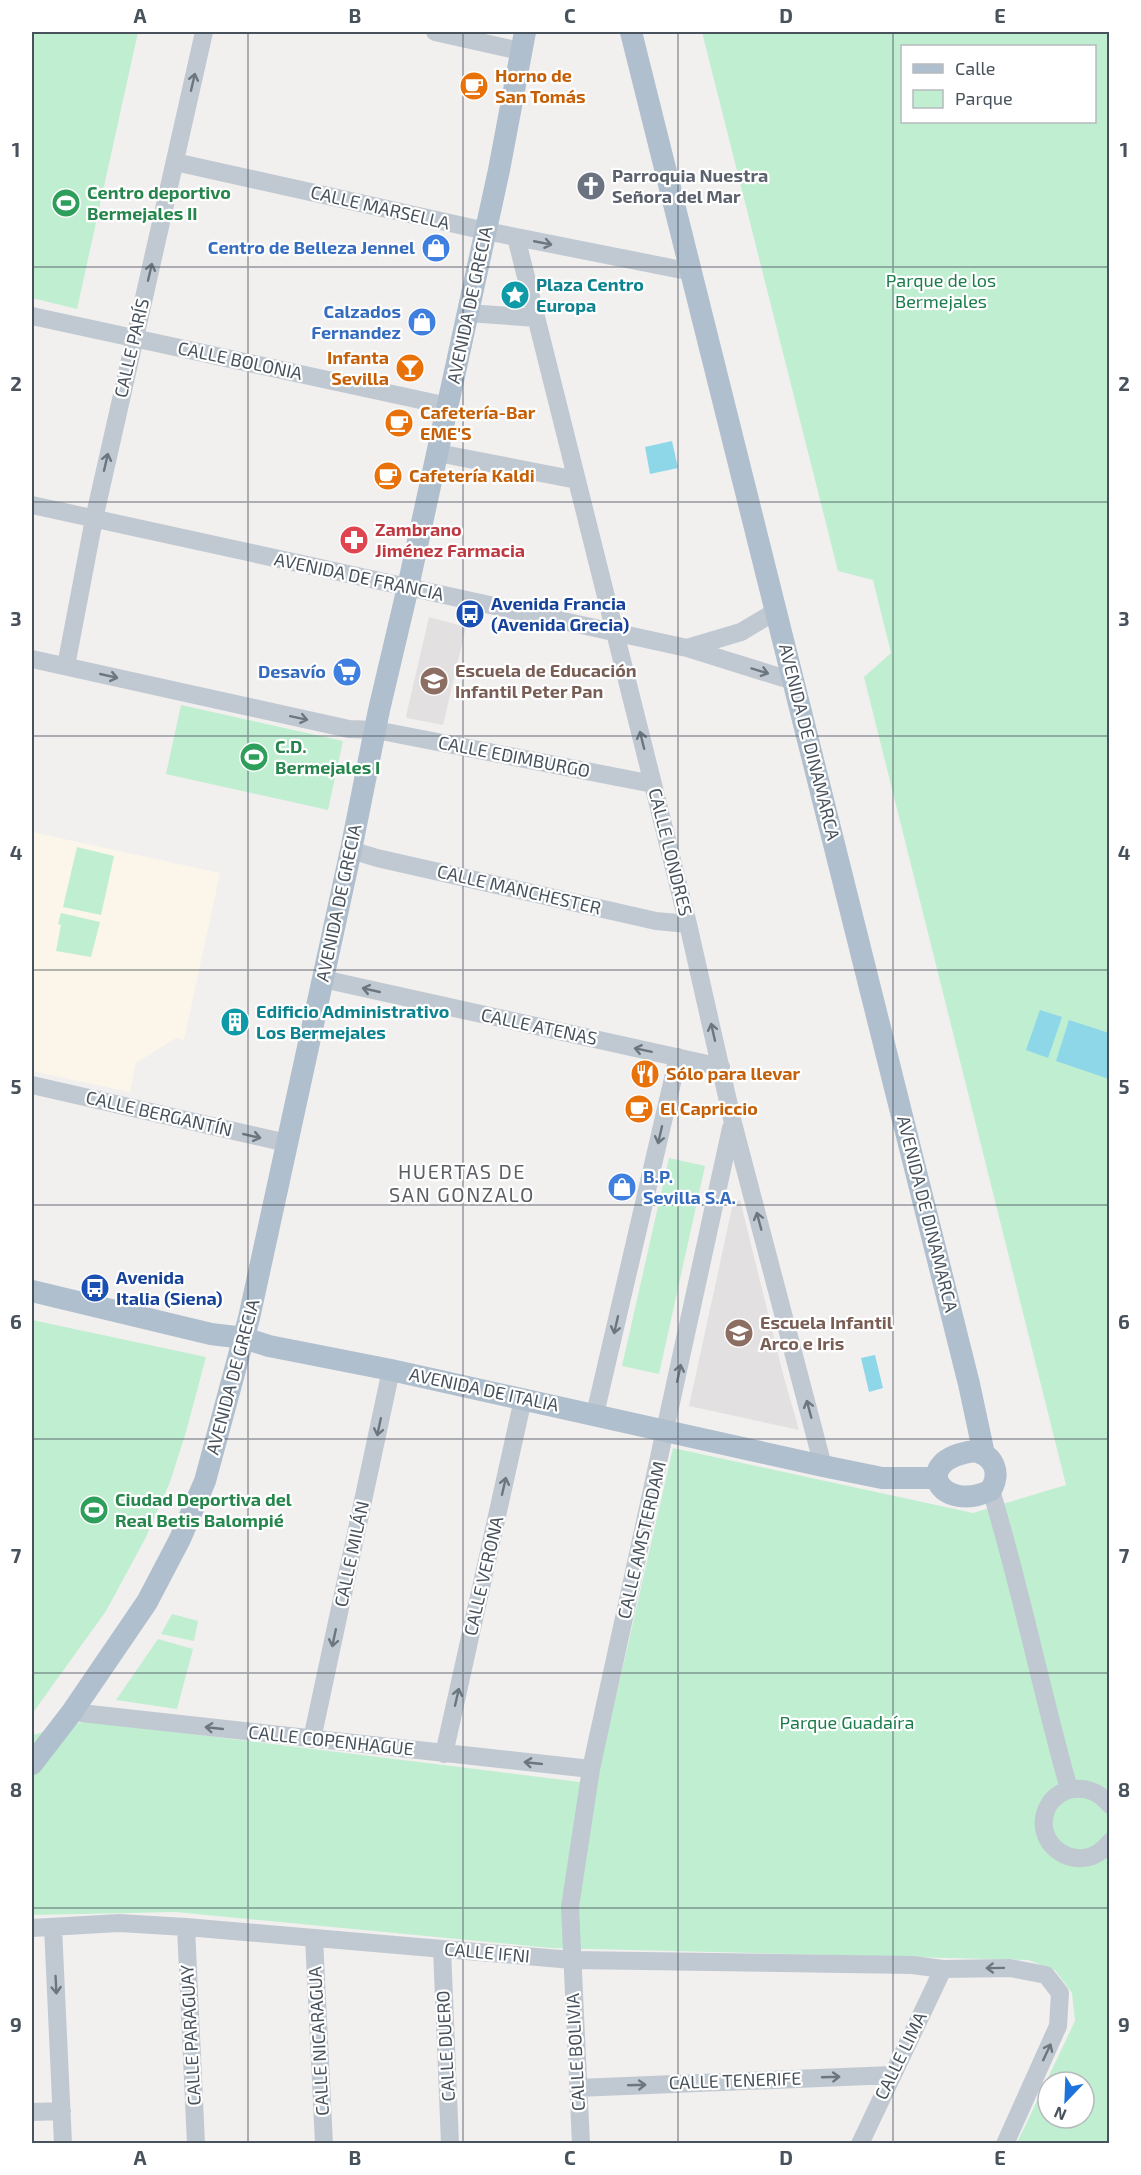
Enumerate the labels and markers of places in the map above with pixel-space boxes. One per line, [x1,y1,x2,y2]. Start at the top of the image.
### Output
place label: Horno de San Tomás [495,64,585,107]
cafe icon: Horno de San Tomás [458,70,490,102]
place label: Parroquia Nuestra Señora del Mar [612,164,768,207]
church icon: Parroquia Nuestra Señora del Mar [575,170,607,202]
place label: Centro deportivo Bermejales II [87,181,231,224]
sports icon: Centro deportivo Bermejales II [50,187,82,219]
shop icon: Centro de Belleza Jennel [420,232,452,264]
place label: Centro de Belleza Jennel [208,236,415,258]
place label: Plaza Centro Europa [536,273,644,316]
place icon: Plaza Centro Europa [499,279,531,311]
place label: Calzados Fernandez [311,300,401,343]
shop icon: Calzados Fernandez [406,306,438,338]
place label: Infanta Sevilla [327,346,389,389]
bar icon: Infanta Sevilla [394,352,426,384]
place label: Cafetería-Bar EME'S [420,401,536,444]
cafe icon: Cafetería-Bar EME'S [383,407,415,439]
cafe icon: Cafetería Kaldi [372,460,404,492]
place label: Cafetería Kaldi [409,464,535,486]
place label: Zambrano Jiménez Farmacia [375,518,525,561]
pharmacy icon: Zambrano Jiménez Farmacia [338,524,370,556]
place label: Avenida Francia (Avenida Grecia) [491,592,629,635]
bus stop icon: Avenida Francia (Avenida Grecia) [454,598,486,630]
supermarket icon: Desavío [331,656,363,688]
place label: Escuela de Educación Infantil Peter Pan [455,659,637,702]
place label: Desavío [258,660,326,682]
school or university icon: Escuela de Educación Infantil Peter Pan [418,665,450,697]
place label: C.D. Bermejales I [275,735,380,778]
sports icon: C.D. Bermejales I [238,741,270,773]
place label: Edificio Administrativo Los Bermejales [256,1000,449,1043]
building icon: Edificio Administrativo Los Bermejales [219,1006,251,1038]
restaurant icon: Sólo para llevar [629,1058,661,1090]
place label: Sólo para llevar [666,1062,801,1084]
cafe icon: El Capriccio [623,1093,655,1125]
place label: El Capriccio [660,1097,758,1119]
place label: B.P. Sevilla S.A. [643,1165,736,1208]
shop icon: B.P. Sevilla S.A. [606,1171,638,1203]
place label: Avenida Italia (Siena) [116,1266,223,1309]
bus stop icon: Avenida Italia (Siena) [79,1272,111,1304]
place label: Escuela Infantil Arco e Iris [760,1311,893,1354]
school or university icon: Escuela Infantil Arco e Iris [723,1317,755,1349]
place label: Ciudad Deportiva del Real Betis Balompié [115,1488,292,1531]
sports icon: Ciudad Deportiva del Real Betis Balompié [78,1494,110,1526]

